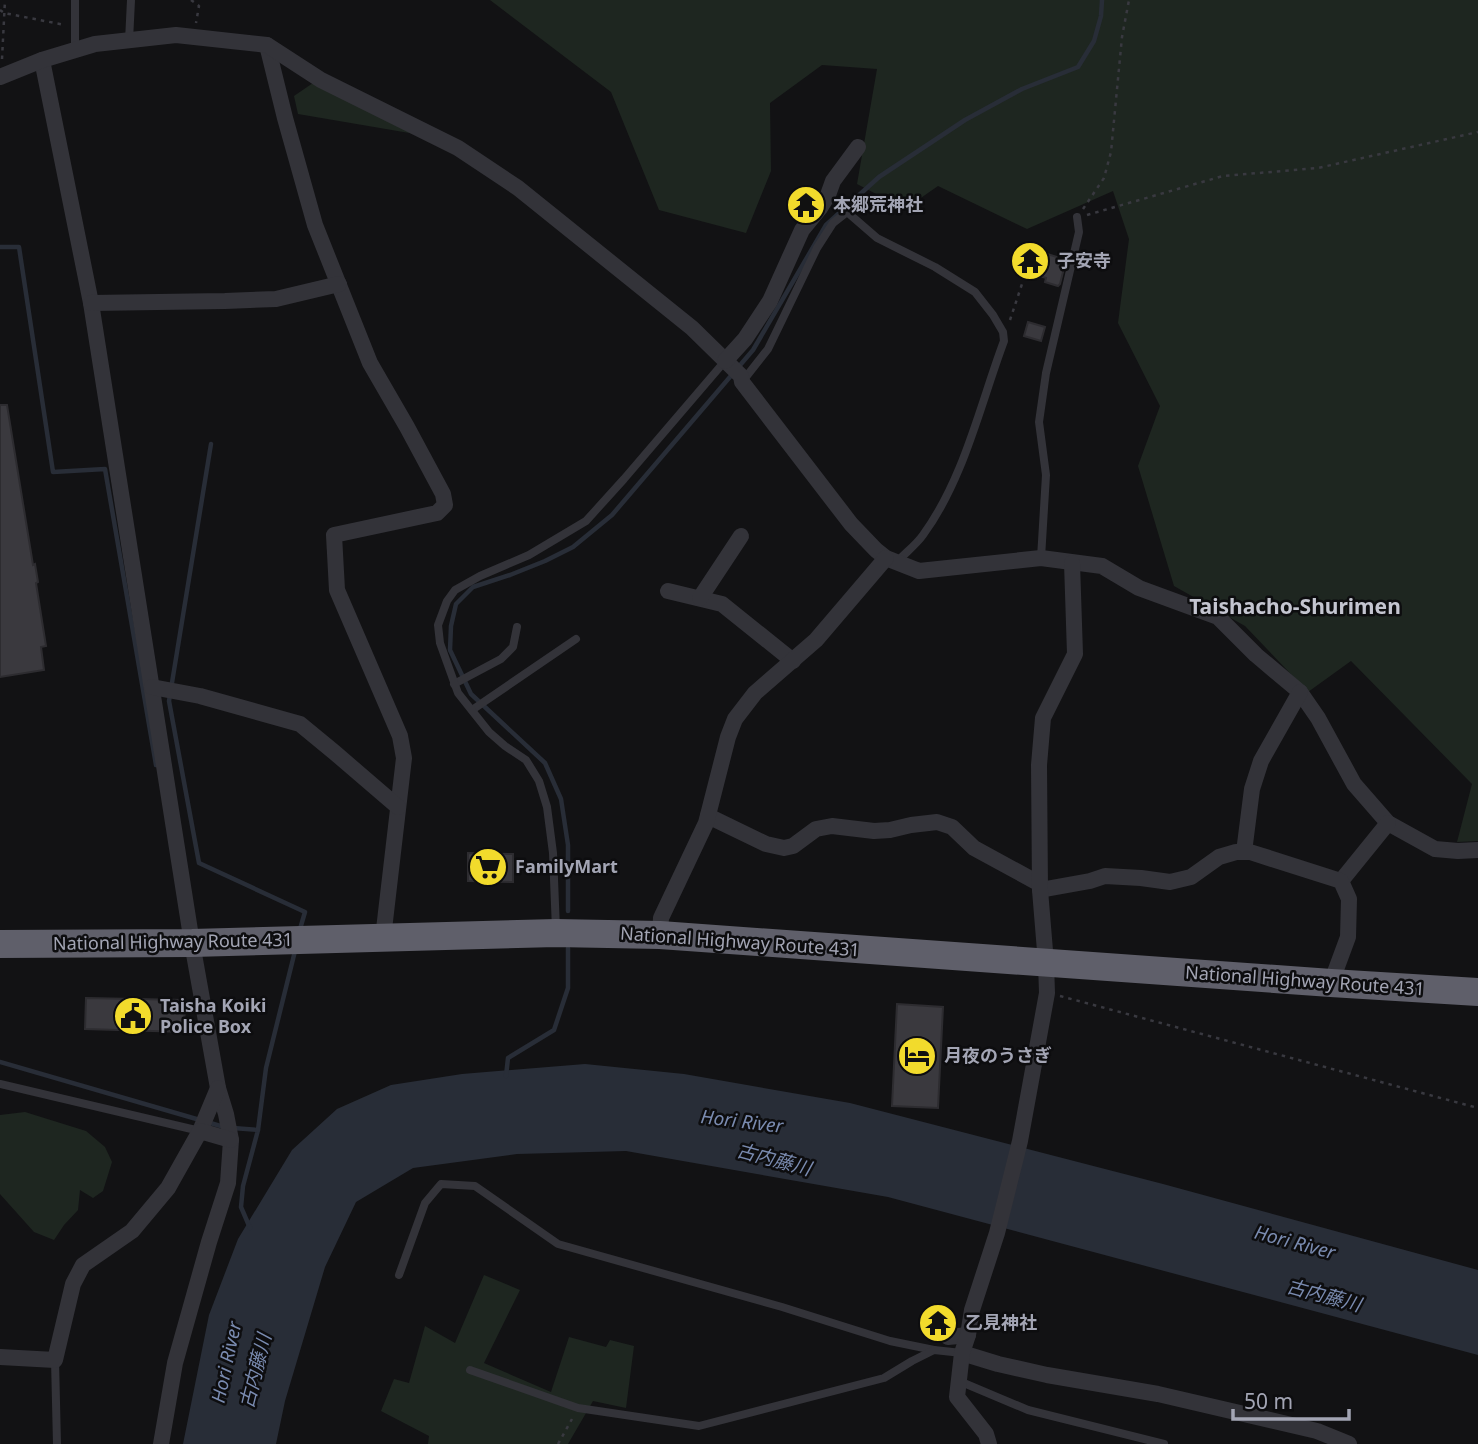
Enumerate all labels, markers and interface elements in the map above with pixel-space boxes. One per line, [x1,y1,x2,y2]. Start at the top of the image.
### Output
temple icon: 本郷荒神社 [785,184,827,226]
place label: 本郷荒神社 [833,192,923,216]
temple icon: 子安寺 [1009,240,1051,282]
place label: 子安寺 [1057,248,1111,272]
district label: Taishacho-Shurimen [1189,592,1401,620]
supermarket icon: FamilyMart [467,846,509,888]
place label: FamilyMart [515,854,618,878]
street label: National Highway Route 431 [619,921,861,961]
street label: National Highway Route 431 [53,927,293,955]
street label: National Highway Route 431 [1184,960,1426,1000]
place label: Taisha Koiki Police Box [160,993,266,1038]
public building icon: Taisha Koiki Police Box [112,995,154,1037]
hotel icon: 月夜のうさぎ [896,1035,938,1077]
place label: 月夜のうさぎ [944,1043,1052,1067]
water label: Hori River [699,1103,786,1139]
water label: 古内藤川 [734,1137,816,1182]
water label: Hori River [1252,1219,1340,1266]
water label: 古内藤川 [1284,1273,1366,1318]
temple icon: 乙見神社 [917,1302,959,1344]
place label: 乙見神社 [965,1310,1037,1334]
water label: Hori River [205,1317,248,1405]
water label: 古内藤川 [233,1329,277,1411]
scale bar [1233,1378,1348,1422]
text: 50 m [1244,1387,1293,1415]

